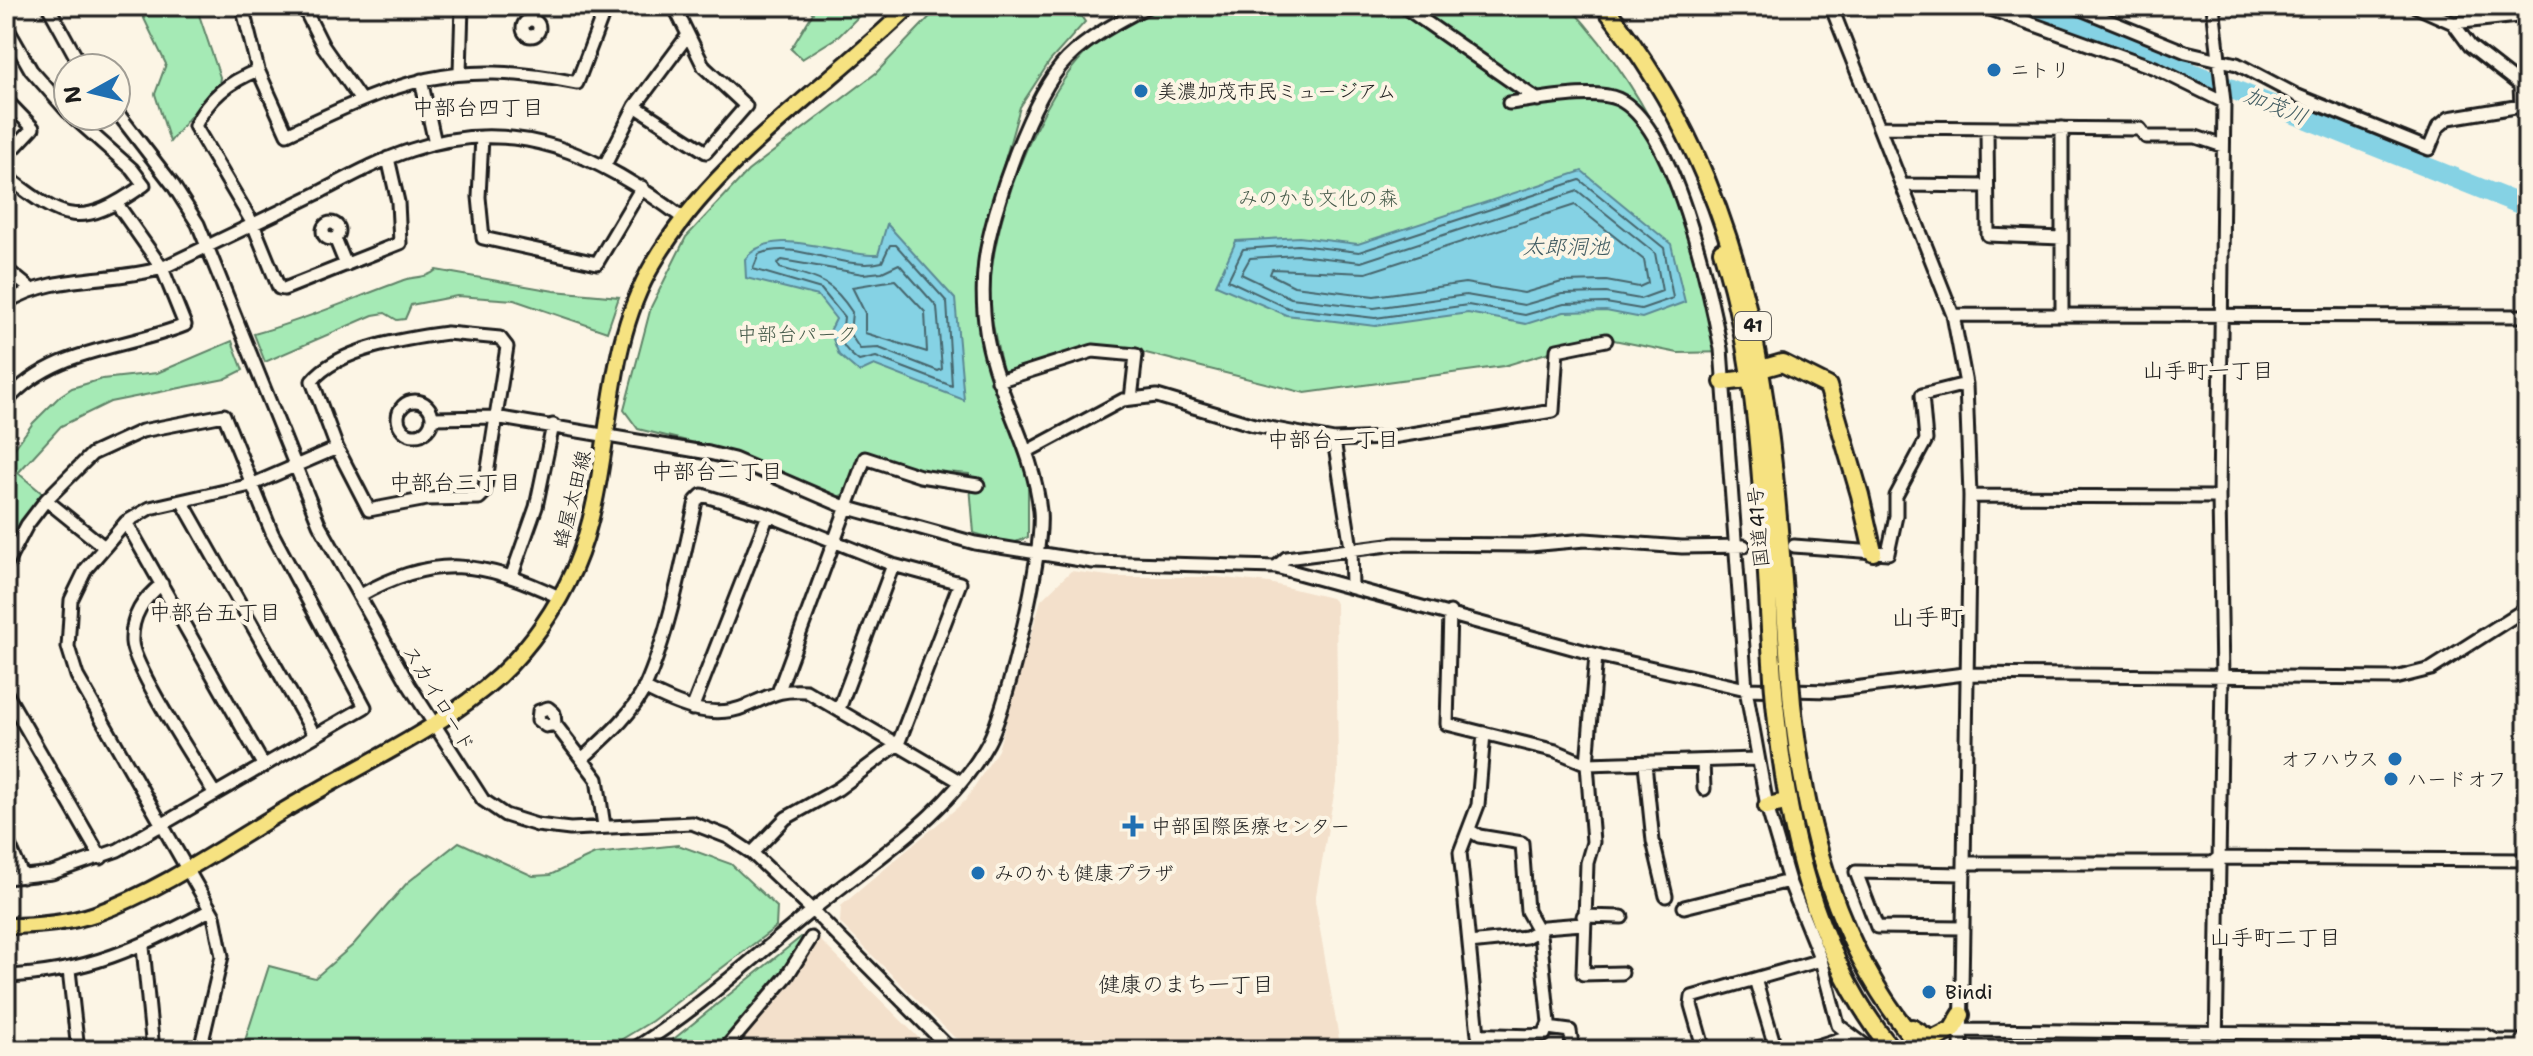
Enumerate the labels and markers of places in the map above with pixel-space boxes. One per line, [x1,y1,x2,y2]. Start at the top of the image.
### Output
place label: ニトリ [2010,57,2070,83]
marker: ニトリ [1985,61,2003,79]
place label: 美濃加茂市民ミュージアム [1157,78,1397,104]
marker: 美濃加茂市民ミュージアム [1132,82,1150,100]
place label: オフハウス [2280,746,2379,772]
marker: オフハウス [2386,750,2404,768]
place label: ハードオフ [2407,766,2507,792]
marker: ハードオフ [2382,770,2400,788]
place label: 中部国際医療センター [1151,813,1350,839]
marker: 中部国際医療センター [1122,815,1144,837]
place label: みのかも健康プラザ [994,860,1174,886]
marker: みのかも健康プラザ [969,864,987,882]
place label: Bindi [1945,979,1993,1005]
marker: Bindi [1920,983,1938,1001]

